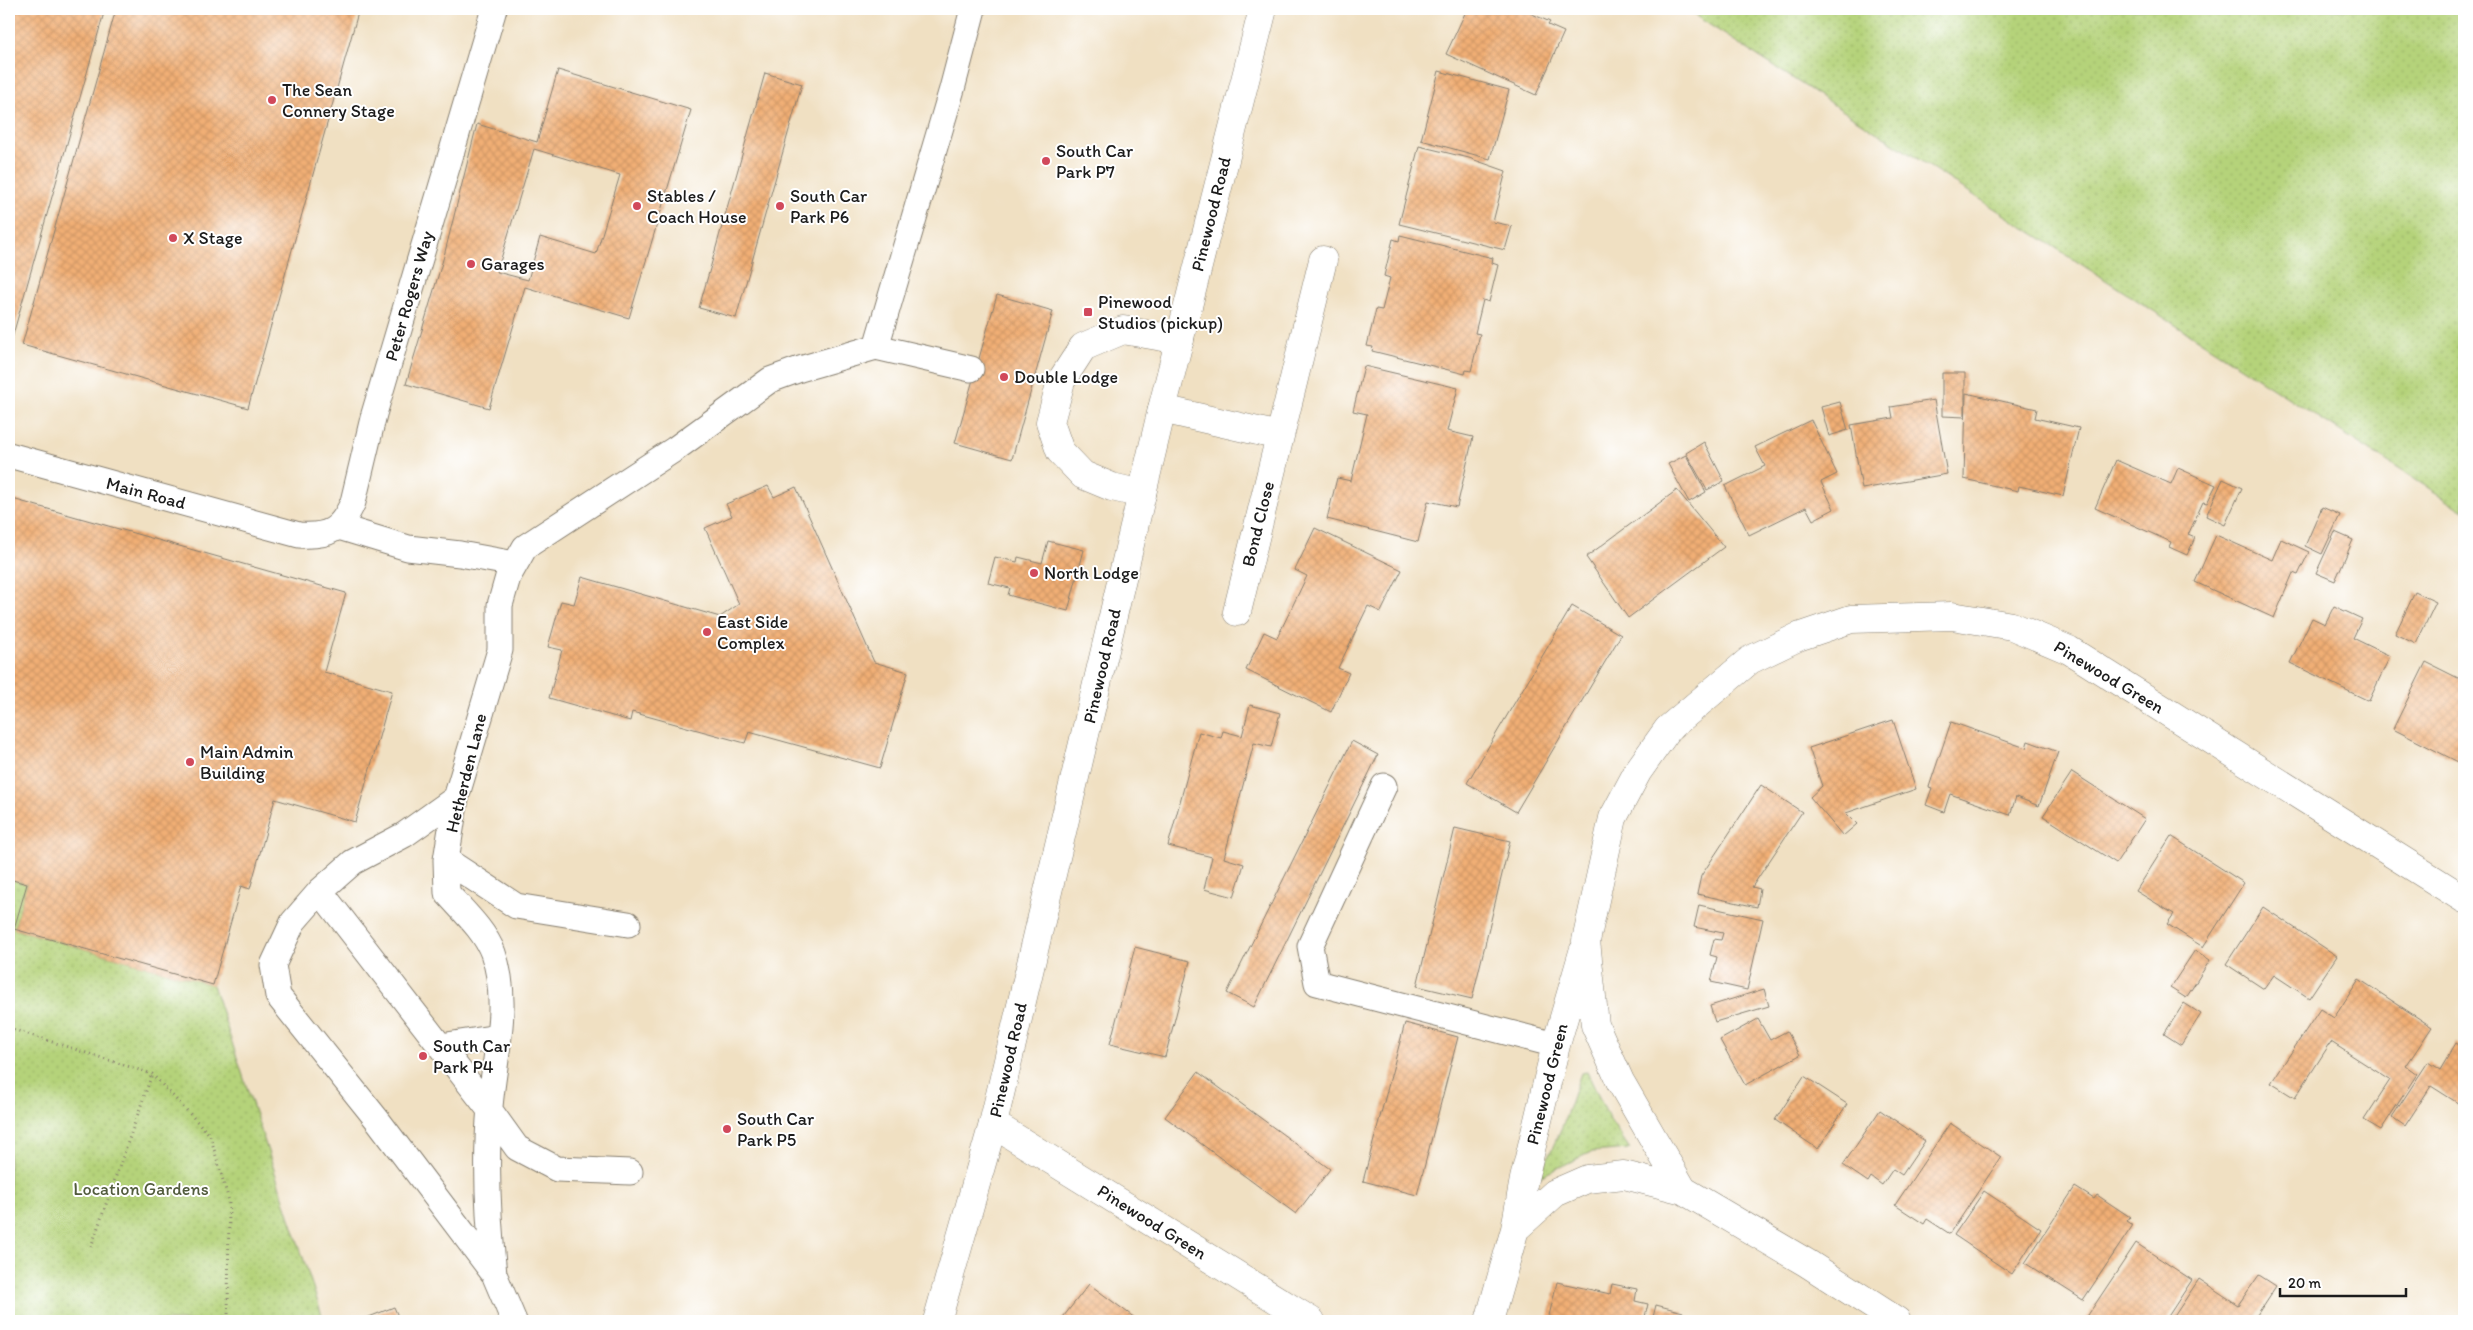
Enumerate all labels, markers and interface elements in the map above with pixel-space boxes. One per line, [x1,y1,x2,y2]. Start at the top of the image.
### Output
place label: The Sean Connery Stage [282,79,395,122]
marker: The Sean Connery Stage [266,94,278,106]
place label: South Car Park P7 [1056,140,1134,183]
street label: Pinewood Road [1186,154,1236,274]
marker: South Car Park P7 [1040,155,1052,167]
place label: Stables / Coach House [647,185,747,228]
place label: South Car Park P6 [790,185,868,228]
marker: Stables / Coach House [631,200,643,212]
marker: South Car Park P6 [774,200,786,212]
place label: X Stage [183,227,243,249]
street label: Peter Rogers Way [380,228,438,364]
marker: X Stage [167,232,179,244]
place label: Garages [481,253,545,275]
marker: Garages [465,258,477,270]
place label: Pinewood Studios (pickup) [1098,291,1223,334]
marker: Pinewood Studios (pickup) [1082,306,1094,318]
place label: Double Lodge [1014,366,1118,388]
marker: Double Lodge [998,371,1010,383]
street label: Main Road [104,472,189,514]
street label: Bond Close [1237,479,1279,569]
place label: North Lodge [1044,562,1139,584]
marker: North Lodge [1028,567,1040,579]
street label: Pinewood Road [1078,606,1126,726]
place label: East Side Complex [717,611,788,654]
marker: East Side Complex [701,626,713,638]
street label: Pinewood Green [2050,636,2168,719]
street label: Hetherden Lane [441,711,491,835]
place label: Main Admin Building [200,741,293,784]
marker: Main Admin Building [184,756,196,768]
street label: Pinewood Road [984,1000,1032,1120]
street label: Pinewood Green [1521,1021,1573,1147]
place label: South Car Park P4 [433,1035,511,1078]
marker: South Car Park P4 [417,1050,429,1062]
place label: South Car Park P5 [737,1108,815,1151]
marker: South Car Park P5 [721,1123,733,1135]
park label: Location Gardens [73,1178,209,1200]
street label: Pinewood Green [1093,1180,1211,1265]
scale bar [2280,1265,2407,1297]
text: 20 m [2288,1274,2322,1292]

